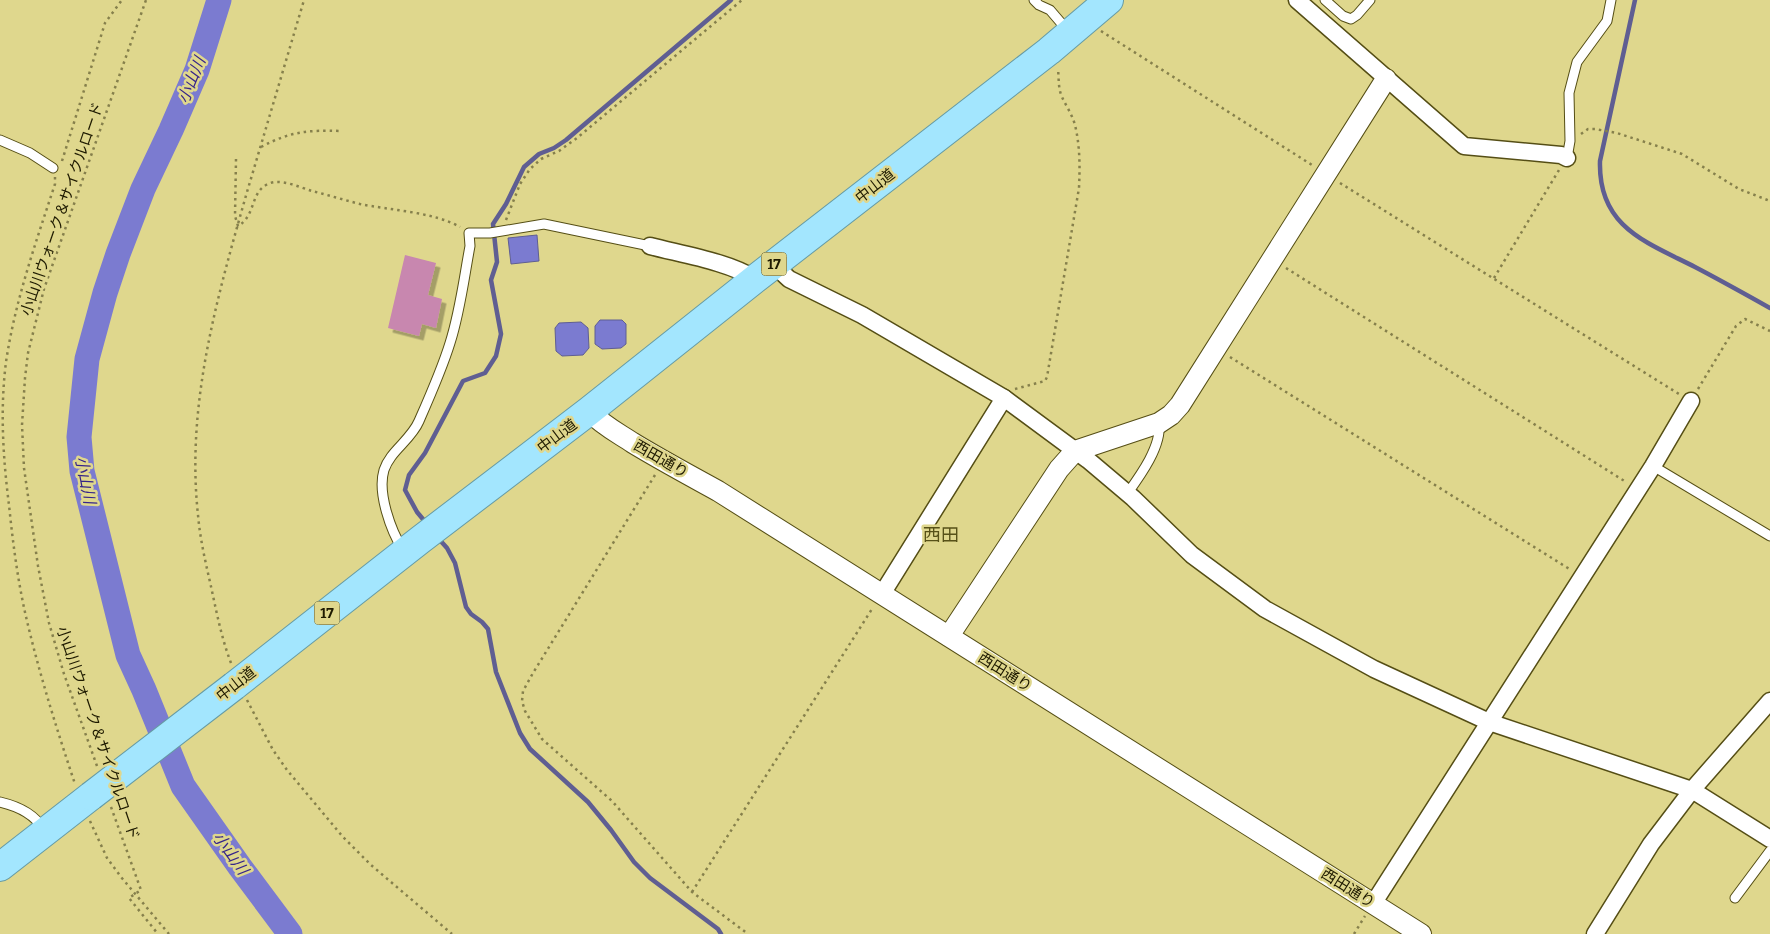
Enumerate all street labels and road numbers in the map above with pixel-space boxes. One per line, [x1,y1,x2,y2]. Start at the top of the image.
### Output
street label: 小山川ウォーク＆サイクルロード [17,100,107,318]
street label: 中山道 [852,165,898,207]
road number: 17 [762,252,786,276]
street label: 中山道 [534,415,580,457]
street label: 西田通り [631,436,691,482]
road number: 17 [314,602,340,624]
street label: 小山川ウォーク＆サイクルロード [53,624,143,842]
street label: 西田通り [975,648,1035,696]
street label: 中山道 [213,663,259,705]
street label: 西田通り [1318,864,1378,912]

